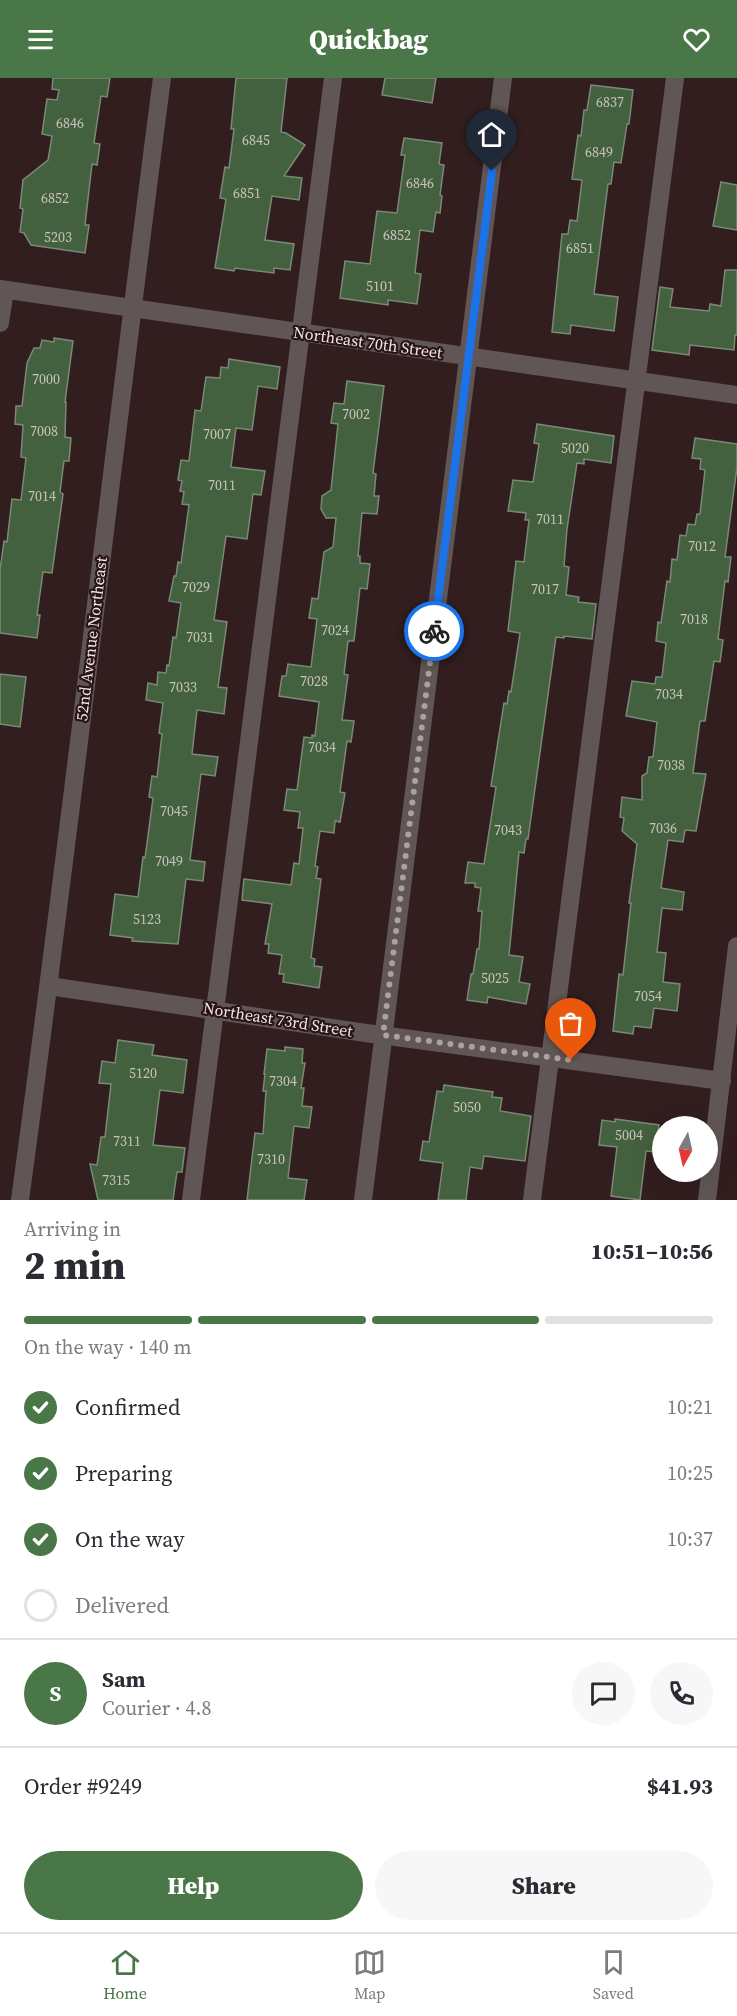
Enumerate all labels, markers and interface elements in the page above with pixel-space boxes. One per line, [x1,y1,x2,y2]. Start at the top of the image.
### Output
text: Quickbag [309,21,428,58]
icon: menu [24,23,57,56]
icon: heart [680,23,713,56]
house number: 6837 [596,92,624,112]
pin [466,109,517,171]
house number: 6846 [56,113,84,133]
icon: home [475,118,508,151]
house number: 6845 [242,130,270,150]
house number: 6849 [585,142,613,162]
house number: 6846 [406,173,434,193]
house number: 6851 [233,183,261,203]
house number: 6852 [41,188,69,208]
house number: 6852 [383,225,411,245]
house number: 5203 [44,227,72,247]
house number: 6851 [566,238,594,258]
house number: 5101 [366,276,394,296]
street label: Northeast 70th Street [292,321,445,363]
house number: 7000 [32,369,60,389]
house number: 7002 [342,404,370,424]
house number: 7008 [30,421,58,441]
house number: 7007 [203,424,231,444]
house number: 5020 [561,438,589,458]
house number: 7011 [208,475,236,495]
house number: 7014 [28,486,56,506]
house number: 7011 [536,509,564,529]
house number: 7012 [688,536,716,556]
street label: 52nd Avenue Northeast [70,555,112,722]
house number: 7029 [182,577,210,597]
house number: 7017 [531,579,559,599]
courier [404,601,464,661]
house number: 7018 [680,609,708,629]
icon: bike [418,615,451,648]
house number: 7024 [321,620,349,640]
house number: 7031 [186,627,214,647]
house number: 7028 [300,671,328,691]
house number: 7033 [169,677,197,697]
house number: 7034 [655,684,683,704]
house number: 7034 [308,737,336,757]
house number: 7038 [657,755,685,775]
house number: 7045 [160,801,188,821]
house number: 7036 [649,818,677,838]
house number: 7043 [494,820,522,840]
house number: 7049 [155,851,183,871]
house number: 5123 [133,909,161,929]
house number: 5025 [481,968,509,988]
house number: 7054 [634,986,662,1006]
street label: Northeast 73rd Street [202,996,355,1042]
pin [545,998,596,1060]
icon: bag [554,1007,587,1040]
house number: 5120 [129,1063,157,1083]
house number: 7304 [269,1071,297,1091]
house number: 5050 [453,1097,481,1117]
north arrow [652,1116,718,1182]
map controls [652,1116,718,1182]
house number: 5004 [615,1125,643,1145]
house number: 7311 [113,1131,141,1151]
house number: 7310 [257,1149,285,1169]
house number: 7315 [102,1170,130,1190]
text: Arriving in [24,1215,121,1243]
text: 10:51–10:56 [591,1236,713,1266]
text: 2 min [24,1239,126,1292]
text: On the way · 140 m [24,1333,191,1361]
icon: check [24,1391,57,1424]
text: Confirmed [75,1392,180,1422]
text: 10:21 [667,1393,713,1421]
icon: check [24,1457,57,1490]
text: Preparing [75,1458,172,1488]
text: 10:25 [667,1459,713,1487]
icon: check [24,1523,57,1556]
text: On the way [75,1524,184,1554]
text: 10:37 [667,1525,713,1553]
text: Delivered [75,1590,169,1620]
button: chat [572,1662,635,1725]
button: phone [650,1662,713,1725]
text: Sam [102,1664,146,1694]
text: S [50,1678,61,1708]
text: Courier · 4.8 [102,1694,211,1722]
text: Order #9249 [24,1771,142,1801]
text: $41.93 [647,1771,713,1801]
button: Help [24,1851,363,1920]
button: Share [375,1851,713,1920]
tab: Home [103,1946,147,2004]
tab: Map [353,1946,386,2004]
tab: Saved [593,1946,634,2004]

